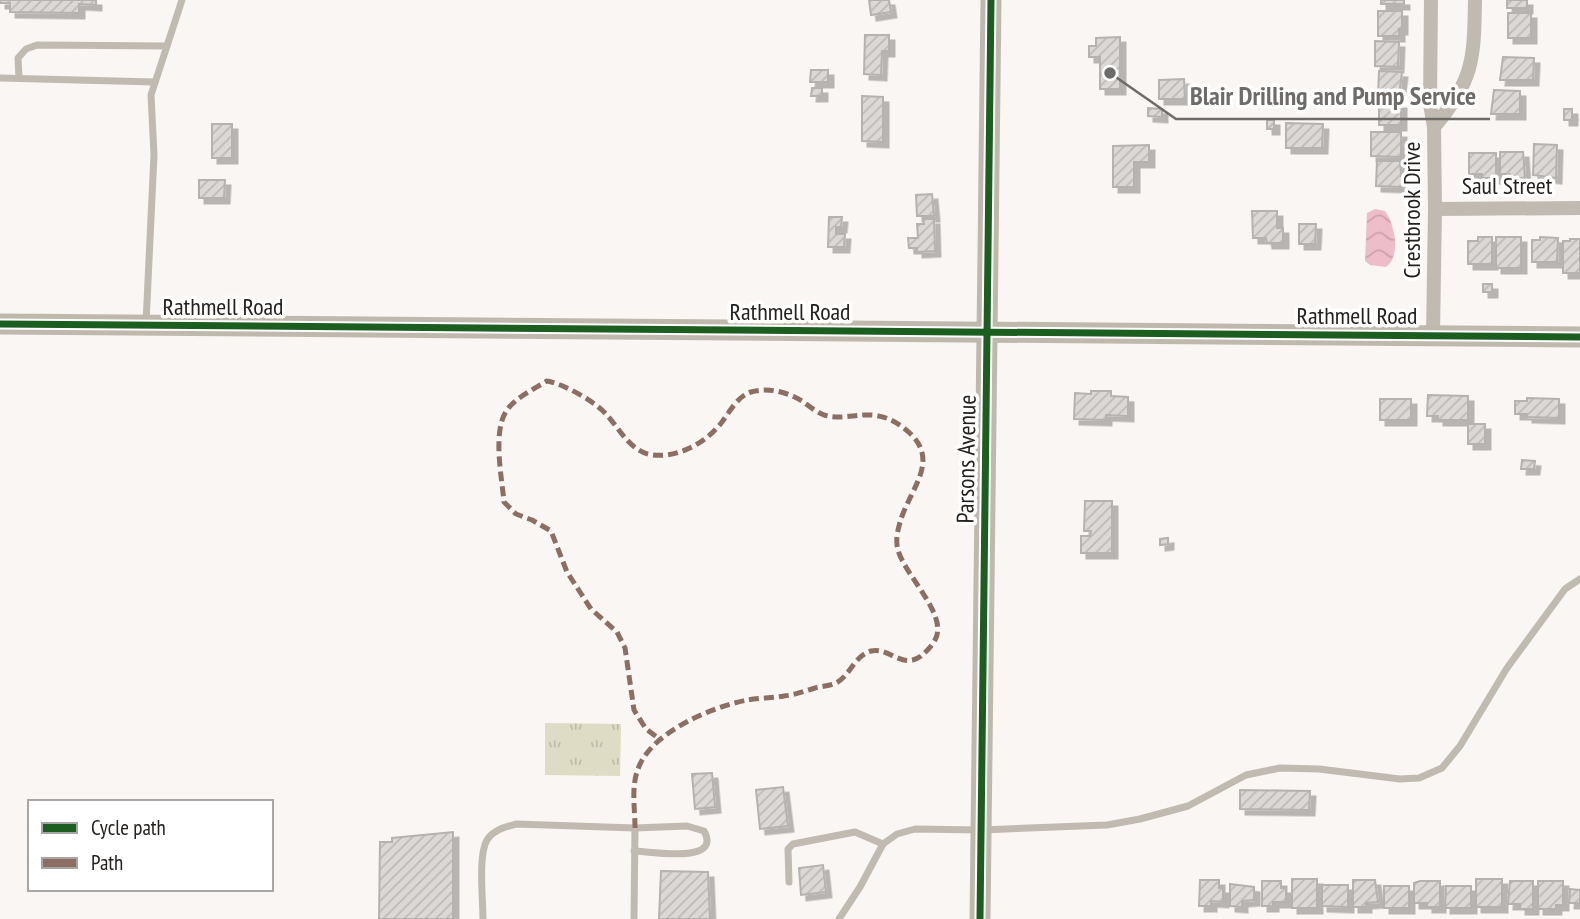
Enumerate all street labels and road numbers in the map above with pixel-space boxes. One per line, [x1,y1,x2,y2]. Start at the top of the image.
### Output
street label: Crestbrook Drive [1396,141,1427,279]
street label: Saul Street [1462,170,1553,201]
street label: Rathmell Road [162,291,284,322]
street label: Rathmell Road [729,296,851,327]
street label: Rathmell Road [1296,300,1418,331]
street label: Parsons Avenue [949,394,983,524]

